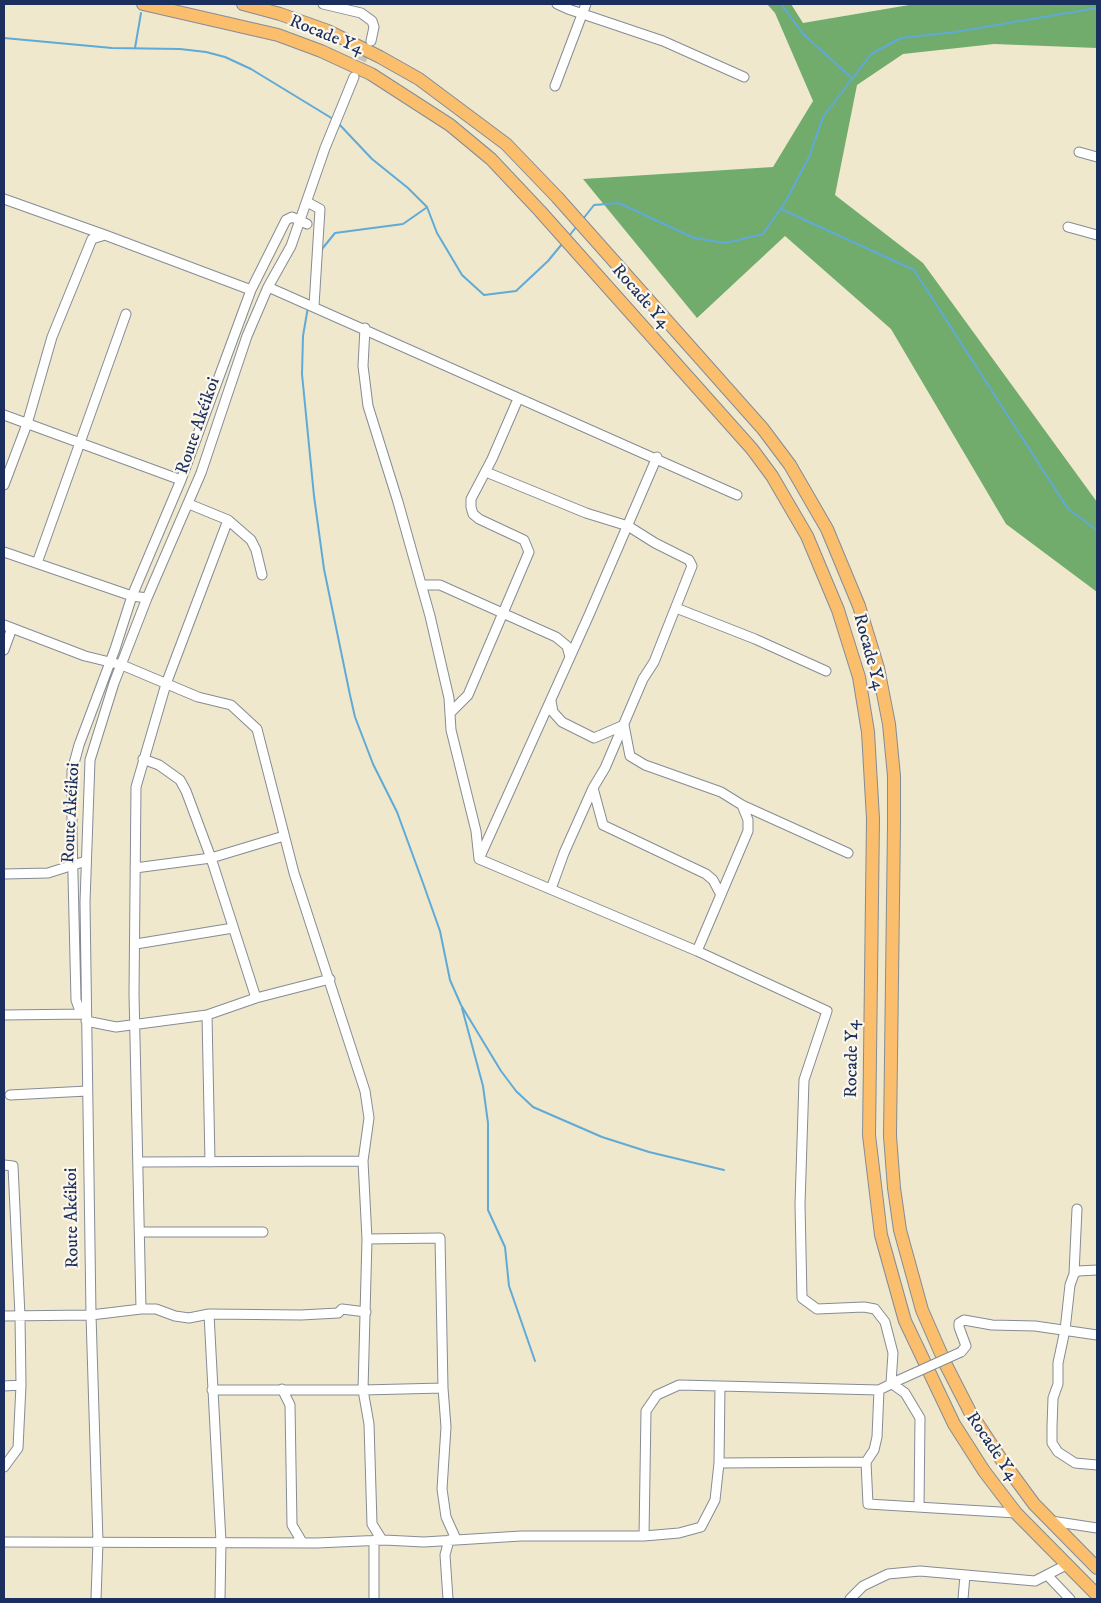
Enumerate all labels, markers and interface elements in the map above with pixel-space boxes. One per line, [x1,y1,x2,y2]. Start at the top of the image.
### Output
street label: Rocade Y4 [286,11,366,61]
street label: Rocade Y4 [606,260,674,334]
street label: Route Akéikoi [172,375,226,477]
street label: Rocade Y4 [847,612,889,692]
street label: Route Akéikoi [59,762,85,864]
street label: Rocade Y4 [842,1020,864,1098]
street label: Route Akéikoi [61,1167,85,1269]
street label: Rocade Y4 [960,1409,1022,1485]

